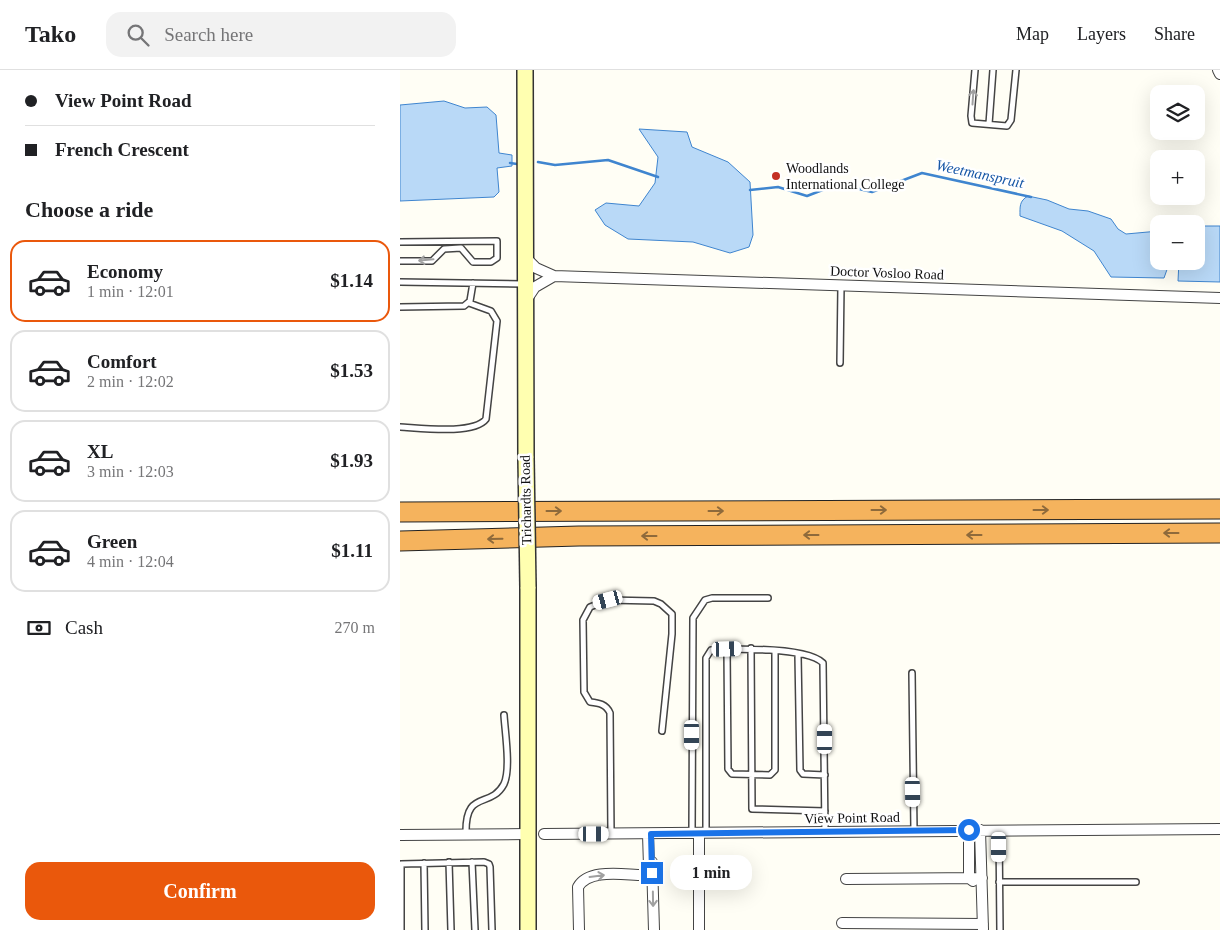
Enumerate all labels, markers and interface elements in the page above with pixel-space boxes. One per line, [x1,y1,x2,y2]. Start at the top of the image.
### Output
search box [106,12,456,57]
text: Tako [25,21,76,47]
icon: search [124,21,152,49]
text: Search here [164,24,253,45]
text: Map [1016,24,1049,44]
text: Layers [1077,24,1126,44]
text: Share [1154,24,1195,44]
map controls [1150,85,1205,270]
button: layers [1150,85,1205,140]
text: View Point Road [55,90,192,111]
one-way arrow [968,90,977,106]
text: French Crescent [55,139,189,160]
button: + [1150,150,1205,205]
water label: Weetmanspruit [935,157,1026,191]
place label: Woodlands International College [786,161,905,192]
marker: Woodlands International College [770,170,782,182]
text: Choose a ride [25,197,153,222]
button: − [1150,215,1205,270]
one-way arrow [419,255,435,265]
icon: car [27,259,72,304]
text: Economy [87,261,163,282]
street label: Doctor Vosloo Road [830,264,944,282]
text: $1.14 [330,270,373,291]
text: 1 min · 12:01 [87,283,174,300]
icon: car [27,349,72,394]
text: Comfort [87,351,157,372]
text: $1.53 [330,360,373,381]
text: 2 min · 12:02 [87,373,174,390]
icon: car [27,439,72,484]
text: XL [87,441,113,462]
text: $1.93 [330,450,373,471]
street label: Trichardts Road [518,455,534,545]
text: 3 min · 12:03 [87,463,174,480]
one-way arrow [870,505,886,515]
one-way arrow [1032,505,1049,515]
one-way arrow [545,506,561,516]
one-way arrow [708,506,724,516]
icon: car [27,529,72,574]
one-way arrow [1164,529,1180,538]
one-way arrow [804,530,820,540]
one-way arrow [966,530,982,539]
text: Green [87,531,137,552]
one-way arrow [641,531,658,541]
one-way arrow [487,534,503,543]
text: $1.11 [331,540,373,561]
text: 4 min · 12:04 [87,553,174,570]
car [591,589,624,611]
icon: cash [25,614,53,642]
text: Cash [65,617,103,638]
text: 270 m [335,619,375,636]
car [711,641,742,657]
car [684,720,699,750]
car [817,724,832,754]
car [905,777,920,807]
street label: View Point Road [804,810,900,826]
route start [958,819,980,841]
car [579,827,609,842]
car [991,832,1006,862]
callout: 1 min [670,856,752,890]
button: Confirm [25,862,375,920]
route end [641,862,663,884]
text: 1 min [692,864,730,881]
one-way arrow [589,871,605,881]
one-way arrow [648,891,658,907]

